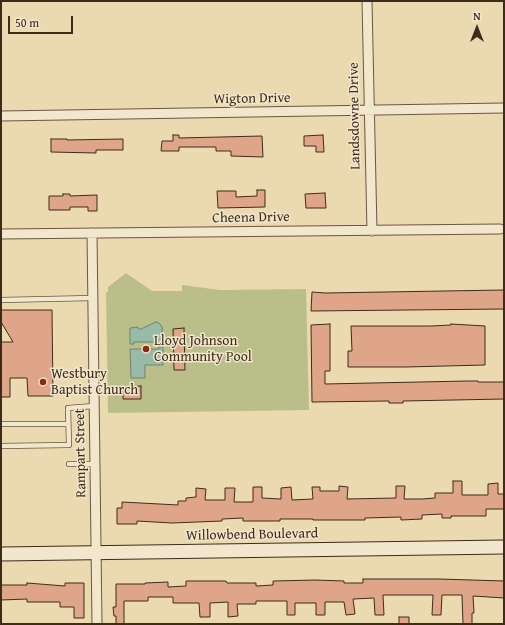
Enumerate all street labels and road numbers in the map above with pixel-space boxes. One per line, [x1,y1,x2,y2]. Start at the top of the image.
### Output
street label: Landsdowne Drive [346,62,364,170]
street label: Wigton Drive [213,90,291,108]
street label: Cheena Drive [212,209,290,227]
street label: Rampart Street [72,408,90,498]
street label: Willowbend Boulevard [186,525,318,545]

